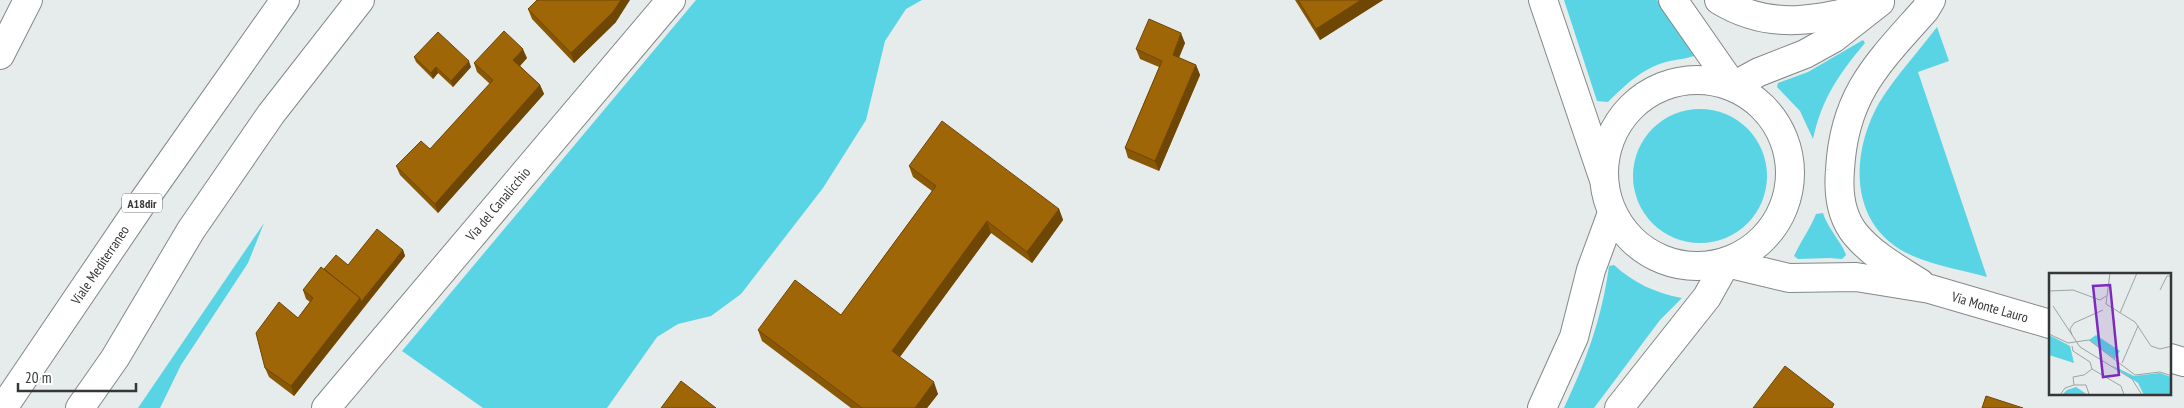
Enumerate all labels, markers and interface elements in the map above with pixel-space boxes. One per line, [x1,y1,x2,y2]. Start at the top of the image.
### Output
street label: Via del Canalicchio [461,163,534,245]
road number: A18dir [122,194,162,212]
street label: Viale Mediterraneo [66,222,133,309]
inset map [2049,273,2172,396]
street label: Via Monte Lauro [1949,287,2030,327]
scale bar [18,360,135,392]
text: 20 m [25,368,51,387]

